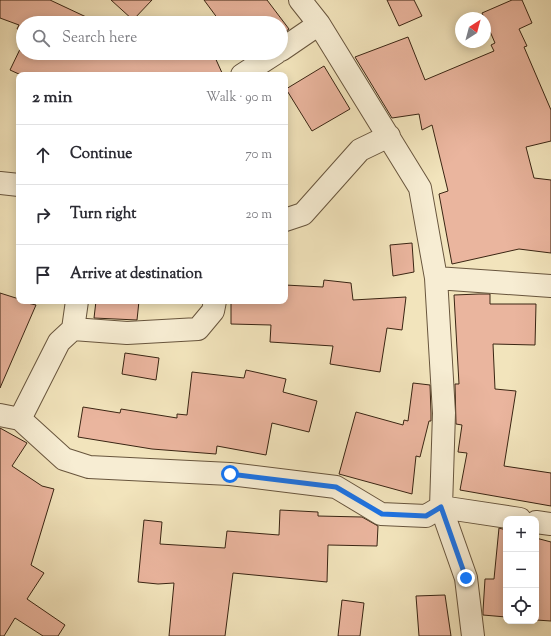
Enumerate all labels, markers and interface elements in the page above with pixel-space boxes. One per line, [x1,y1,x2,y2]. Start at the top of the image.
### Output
north arrow [455,12,491,48]
search box [16,16,288,60]
icon: search [30,27,52,49]
text: Search here [62,28,137,49]
text: 2 min [32,86,73,110]
text: Walk · 90 m [206,89,272,107]
icon: ahead [32,144,54,166]
text: Continue [70,144,132,165]
text: 70 m [245,146,272,164]
icon: right [32,204,54,226]
text: Turn right [70,204,136,225]
text: 20 m [246,206,272,224]
icon: arrive [32,264,54,286]
text: Arrive at destination [70,264,203,285]
route start [221,465,239,483]
map controls [503,516,539,624]
button: + [503,516,539,552]
button: − [503,552,539,588]
route end [457,569,475,587]
button: locate [503,588,539,624]

